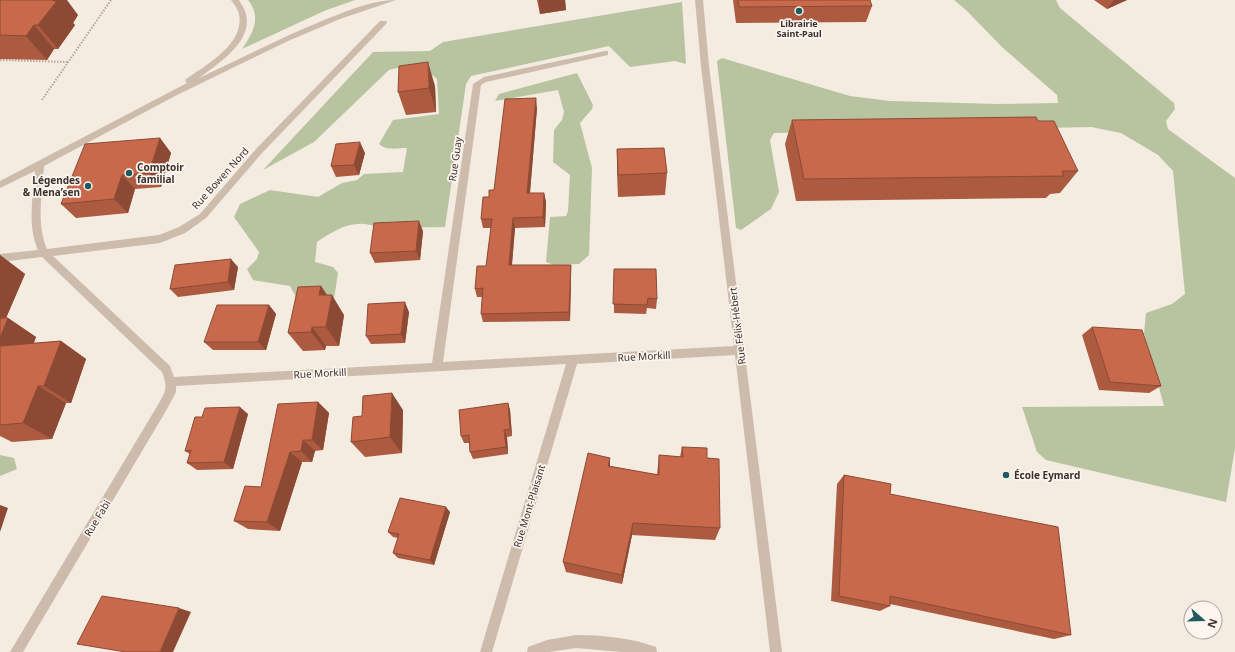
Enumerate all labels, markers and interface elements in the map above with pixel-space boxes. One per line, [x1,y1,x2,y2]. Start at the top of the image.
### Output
marker: Librairie Saint-Paul [794,6,804,16]
place label: Librairie Saint-Paul [776,17,822,40]
street label: Rue Guay [445,135,465,182]
street label: Rue Bowen Nord [188,144,252,212]
place label: Comptoir familial [137,160,184,186]
marker: Comptoir familial [124,168,134,178]
place label: Légendes & Mena’sen [23,173,80,199]
marker: Légendes & Mena’sen [83,181,93,191]
street label: Rue Félix-Hébert [725,286,749,365]
street label: Rue Morkill [617,348,671,364]
street label: Rue Morkill [293,365,347,381]
street label: Rue Mont-Plaisant [510,463,548,549]
place label: École Eymard [1014,468,1080,482]
marker: École Eymard [1001,470,1011,480]
street label: Rue Fabi [81,497,113,539]
north arrow [1183,600,1223,640]
text: N [1204,617,1221,630]

